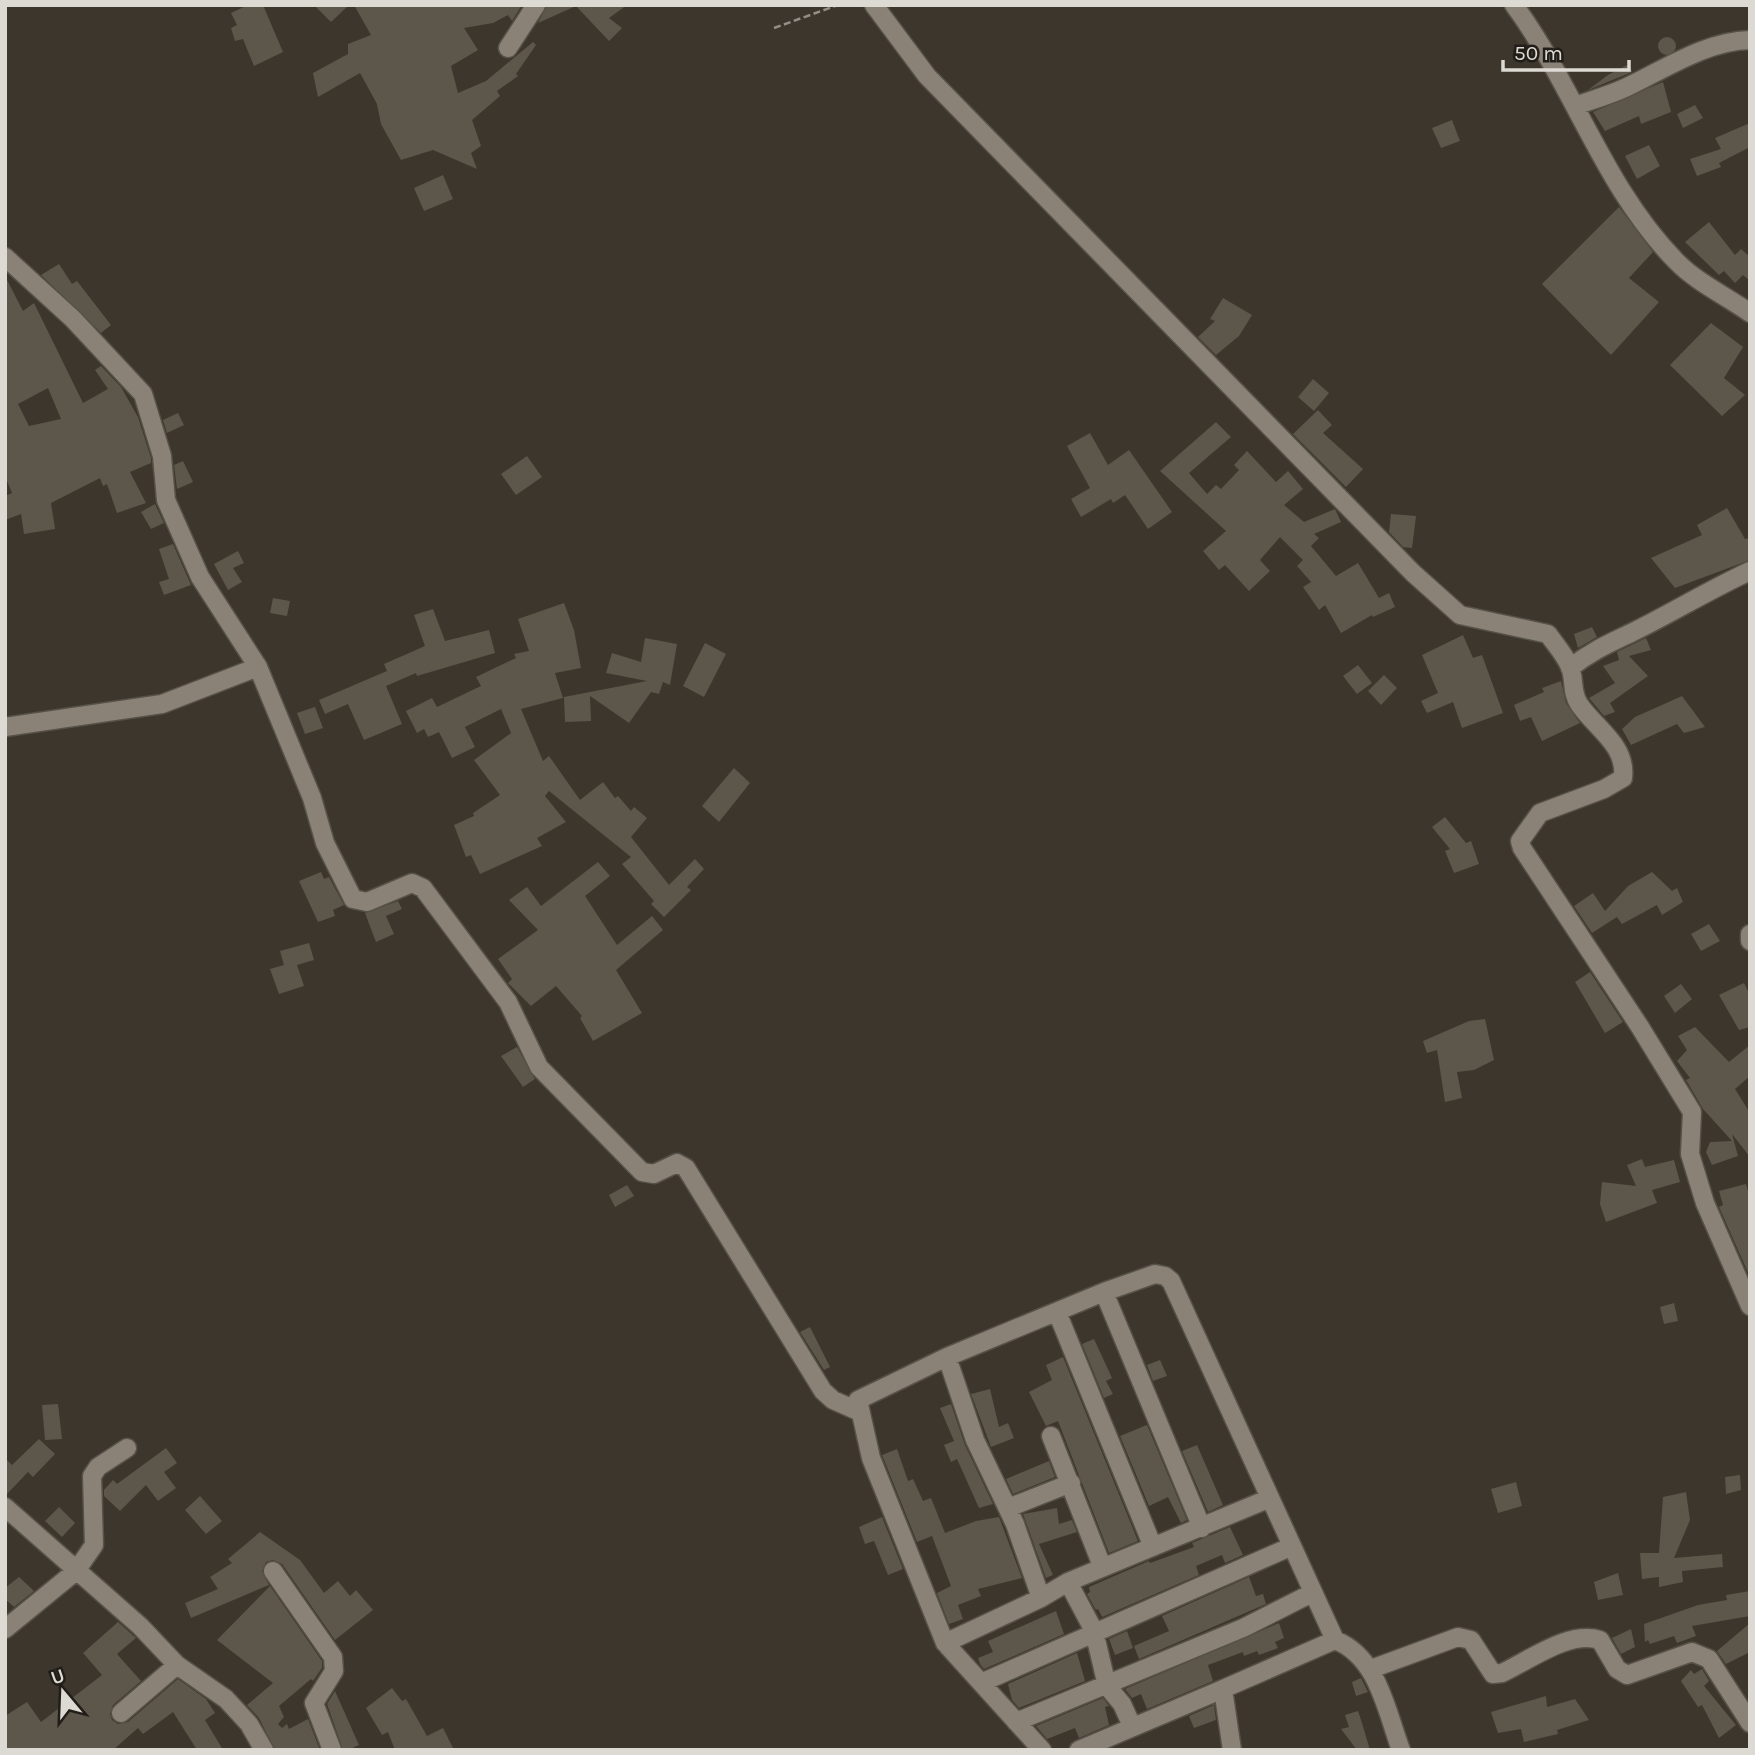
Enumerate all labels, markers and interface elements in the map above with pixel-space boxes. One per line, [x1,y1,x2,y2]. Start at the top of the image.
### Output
scale bar [1503,28,1629,72]
text: 50 m [1514,41,1563,65]
north arrow [28,1657,98,1727]
text: U [48,1664,68,1689]

